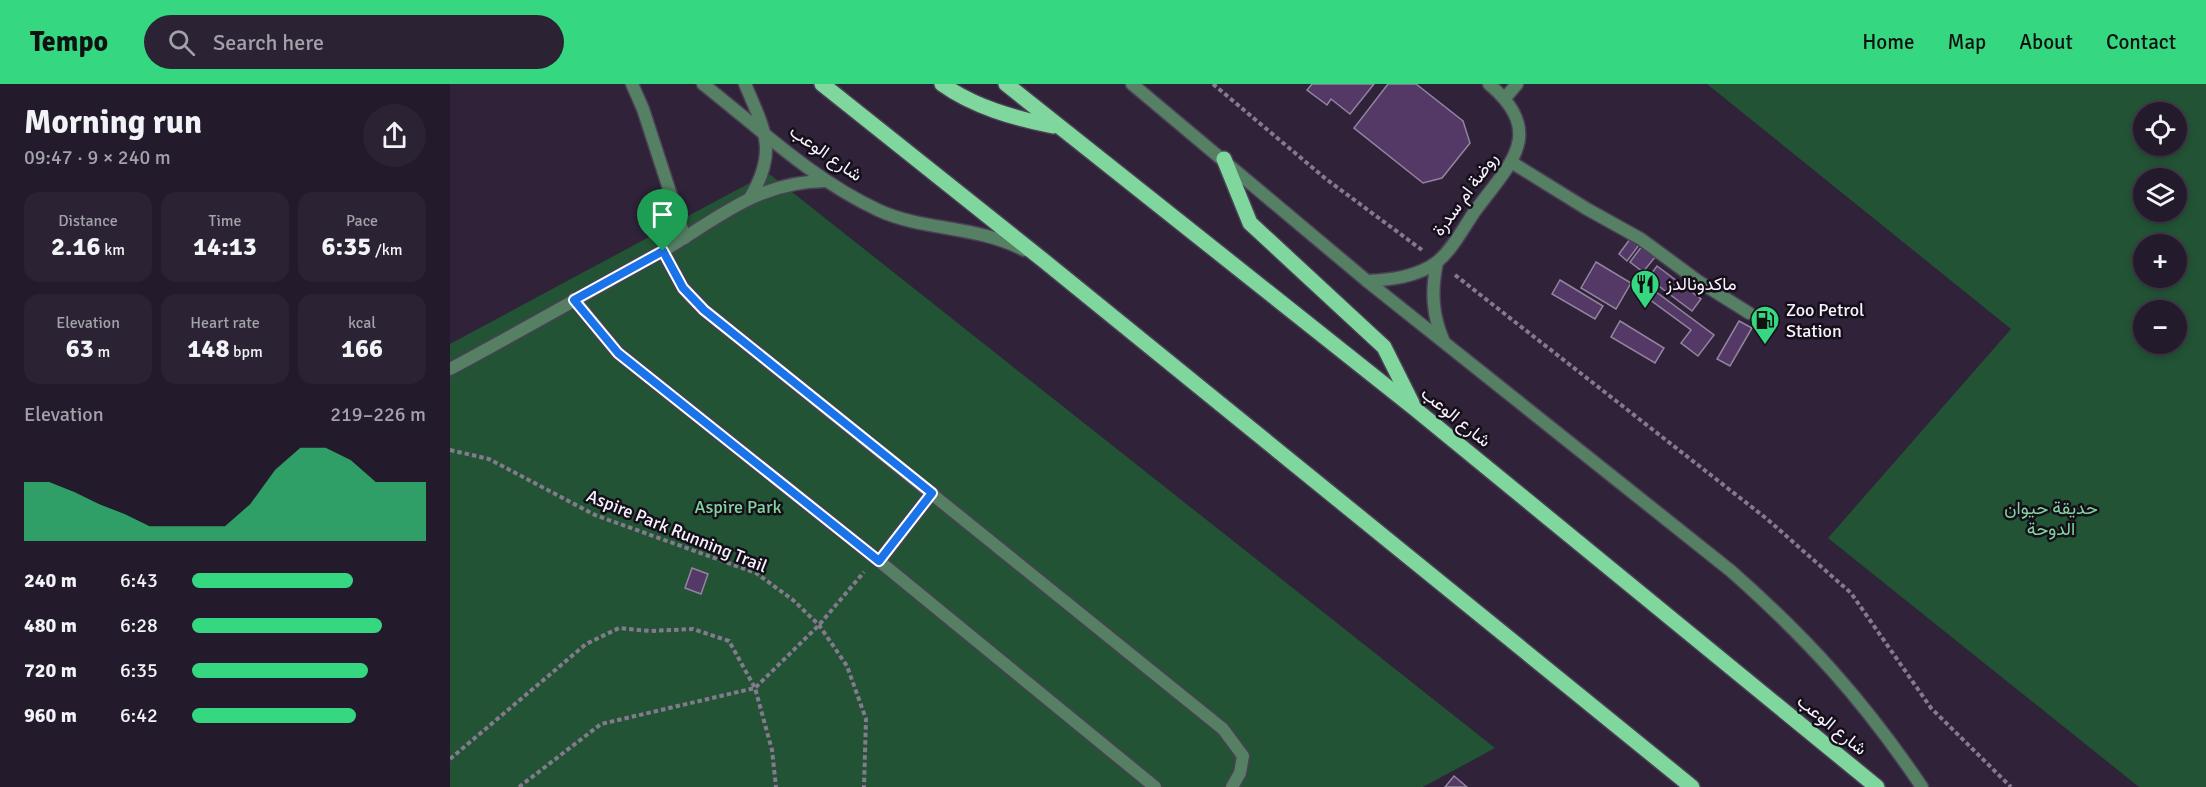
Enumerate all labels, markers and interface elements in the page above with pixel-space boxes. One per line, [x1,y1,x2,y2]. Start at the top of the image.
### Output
search box [144,15,564,69]
text: Tempo [30,25,108,59]
icon: search [165,26,198,59]
text: Search here [213,29,324,56]
text: Home [1862,29,1915,55]
text: Map [1948,29,1986,55]
text: About [2019,29,2073,55]
text: Contact [2106,29,2176,55]
text: Morning run [24,102,202,143]
map controls [2133,102,2187,354]
button: locate [2133,102,2187,156]
button: share [363,104,426,167]
street label: شارع الوعب [785,120,867,187]
text: 09:47 · 9 × 240 m [24,145,171,170]
street label: روضة ام سدرة [1427,148,1504,241]
button: layers [2133,168,2187,222]
pin [637,189,688,251]
icon: arrive [646,198,679,231]
text: Distance [58,211,118,231]
text: Time [209,211,241,231]
text: Pace [346,211,378,231]
text: 2.16 [51,231,101,263]
text: 14:13 [193,231,257,263]
text: 6:35 [322,231,371,263]
button: + [2133,234,2187,288]
text: km [101,240,125,260]
text: /km [371,240,402,260]
restaurant icon: ماكدونالدز [1629,268,1661,310]
place label: ماكدونالدز [1665,273,1737,295]
place label: Zoo Petrol Station [1786,299,1864,342]
button: − [2133,300,2187,354]
fuel station icon: Zoo Petrol Station [1749,304,1781,346]
text: Elevation [56,313,120,333]
text: Heart rate [190,313,260,333]
text: kcal [348,313,376,333]
text: 63 [66,333,94,365]
text: 148 [187,333,229,365]
text: 166 [341,333,383,365]
text: m [94,342,110,362]
text: bpm [229,342,263,362]
street label: شارع الوعب [1416,382,1495,453]
text: Elevation [24,402,104,427]
text: 219–226 m [330,402,426,427]
street label: Aspire Park Running Trail [583,485,771,577]
park label: Aspire Park [694,496,782,518]
park label: حديقة حيوان الدوحة [2004,497,2098,540]
text: 240 m [24,568,77,593]
text: 6:43 [120,568,158,593]
text: 480 m [24,613,77,638]
text: 6:28 [120,613,158,638]
text: 720 m [24,658,77,683]
text: 6:35 [120,658,158,683]
street label: شارع الوعب [1792,690,1871,761]
text: 960 m [24,703,77,728]
text: 6:42 [120,703,158,728]

